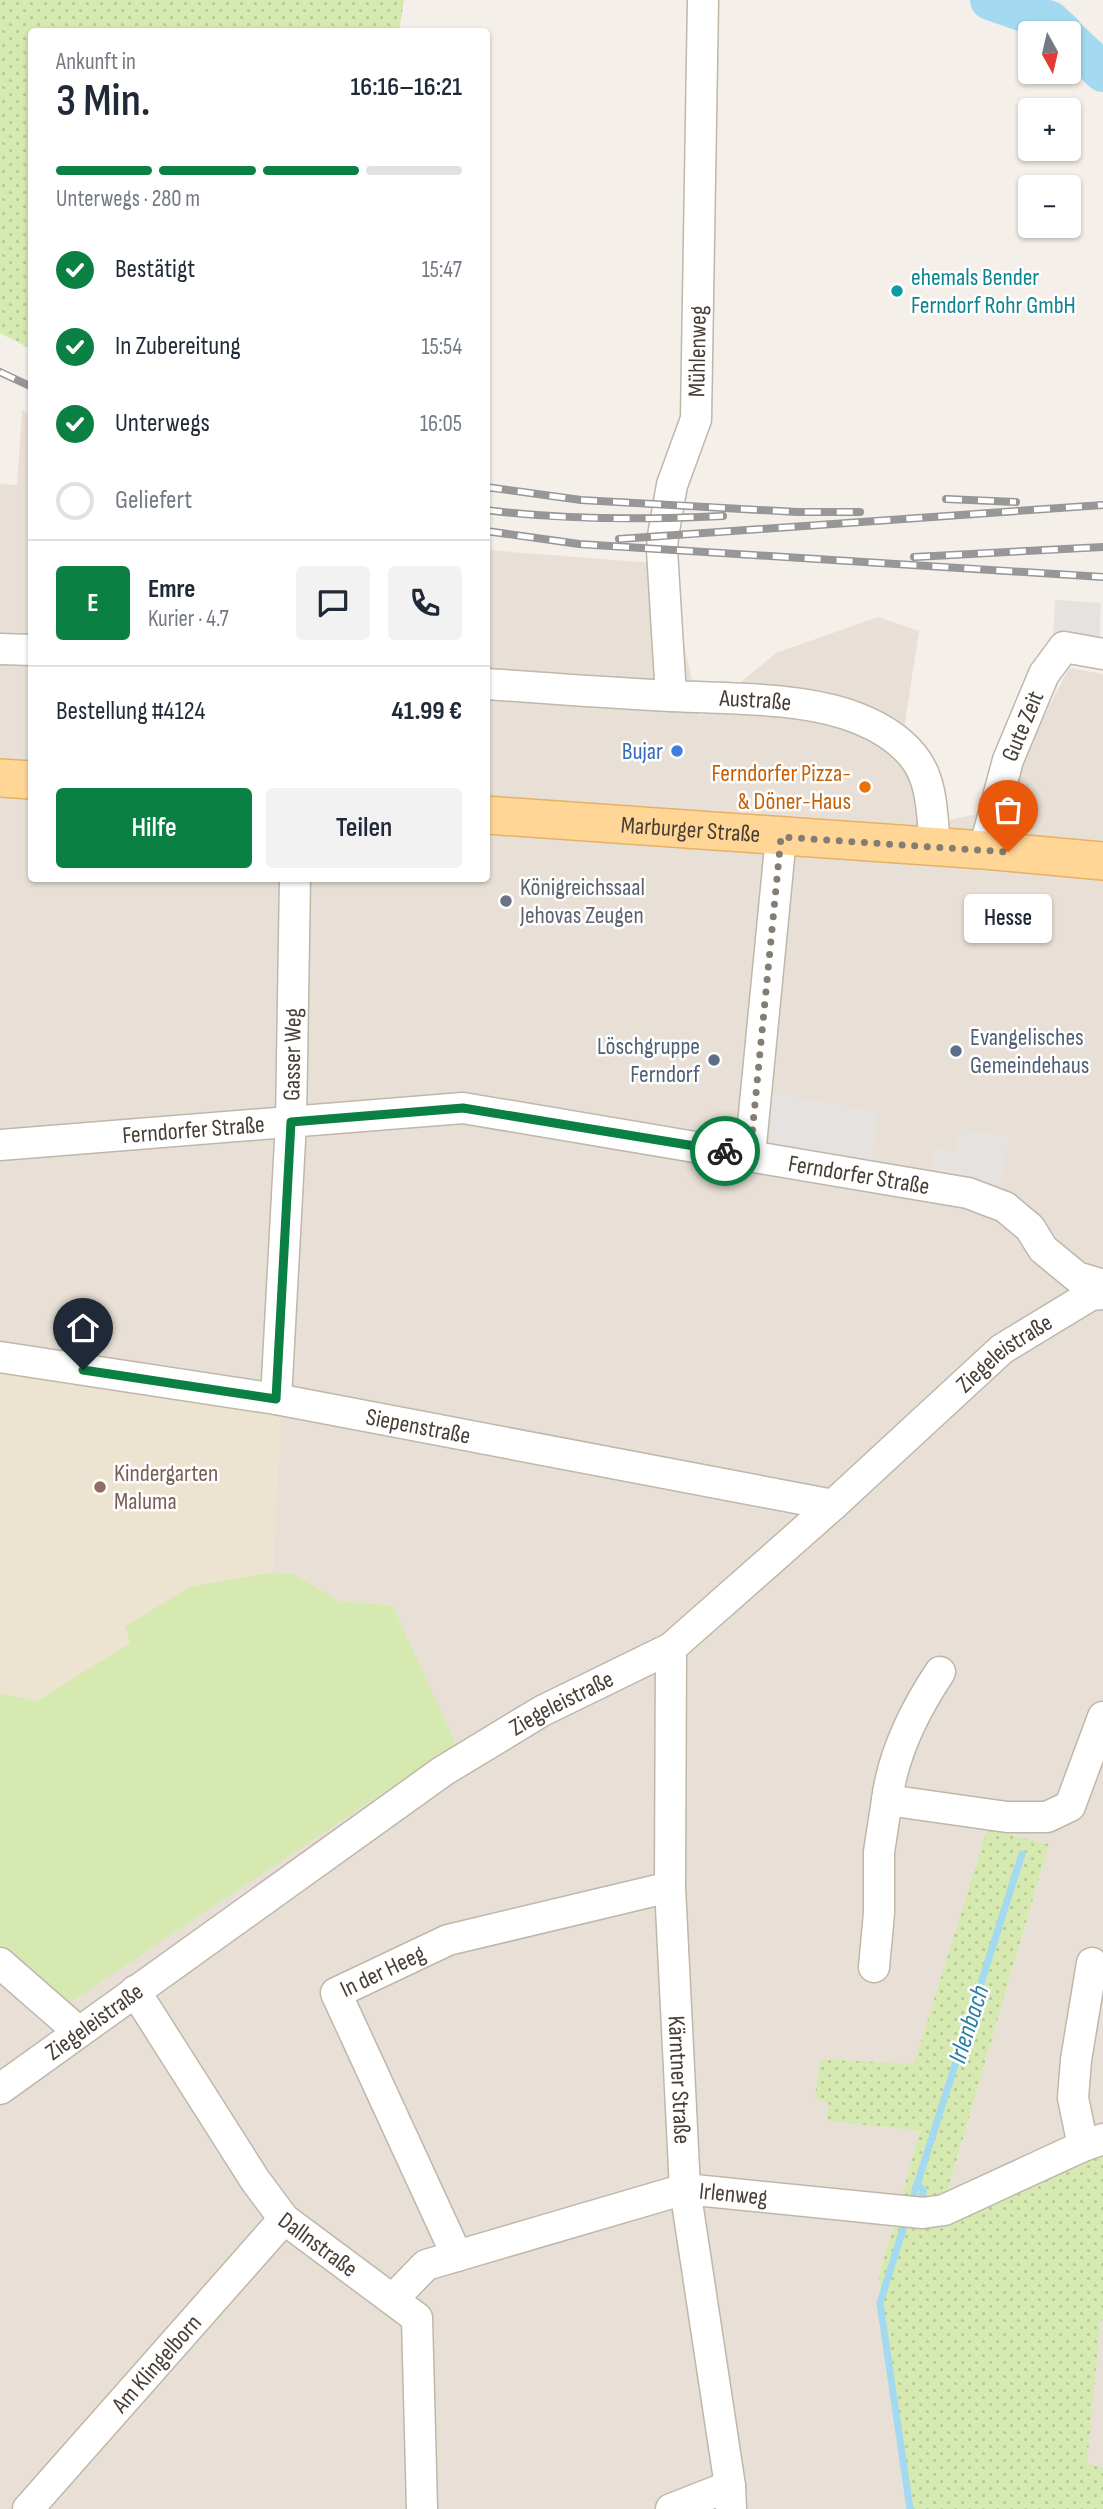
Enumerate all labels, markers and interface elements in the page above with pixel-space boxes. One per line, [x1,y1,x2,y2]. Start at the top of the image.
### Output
north arrow [1018,21,1082,84]
map controls [1018,21,1081,238]
text: Ankunft in [56,48,136,76]
text: 16:16–16:21 [351,72,462,103]
text: 3 Min. [56,74,151,129]
button: + [1018,98,1081,161]
button: − [1018,175,1081,238]
text: Unterwegs · 280 m [56,185,200,213]
icon: check [56,251,94,289]
text: Bestätigt [115,254,195,285]
text: 15:47 [422,256,462,284]
place label: ehemals Bender Ferndorf Rohr GmbH [911,263,1076,320]
marker: ehemals Bender Ferndorf Rohr GmbH [889,283,905,299]
street label: Mühlenweg [682,305,713,397]
icon: check [56,328,94,366]
text: In Zubereitung [115,331,241,362]
text: 15:54 [421,333,462,361]
icon: check [56,405,94,443]
text: Unterwegs [115,408,210,439]
text: 16:05 [420,410,462,438]
text: Geliefert [115,485,192,516]
button: chat [296,566,370,640]
button: phone [388,566,462,640]
text: Emre [148,574,195,605]
text: E [87,588,99,619]
text: Kurier · 4.7 [148,605,229,633]
street label: Austraße [718,684,793,717]
street label: Gute Zeit [995,687,1050,766]
text: Bestellung #4124 [56,696,205,727]
text: 41.99 € [392,696,462,727]
place label: Bujar [622,737,663,766]
marker: Bujar [669,743,685,759]
place label: Ferndorfer Pizza- & Döner-Haus [712,759,851,816]
marker: Ferndorfer Pizza- & Döner-Haus [857,779,873,795]
pin [978,780,1038,852]
button: Hilfe [56,788,252,868]
button: Teilen [266,788,462,868]
icon: bag [989,791,1027,829]
street label: Marburger Straße [620,811,761,849]
place label: Königreichssaal Jehovas Zeugen [519,873,645,930]
marker: Königreichssaal Jehovas Zeugen [498,893,514,909]
callout: Hesse [964,894,1052,943]
text: Hesse [984,904,1032,932]
street label: Gasser Weg [277,1008,308,1101]
place label: Evangelisches Gemeindehaus [970,1023,1089,1080]
place label: Löschgruppe Ferndorf [597,1032,701,1089]
marker: Evangelisches Gemeindehaus [948,1043,964,1059]
marker: Löschgruppe Ferndorf [706,1052,722,1068]
street label: Ferndorfer Straße [121,1110,266,1150]
courier [690,1116,760,1186]
icon: bike [706,1132,744,1170]
street label: Ferndorfer Straße [786,1149,932,1201]
pin [53,1298,113,1370]
street label: Ziegeleistraße [950,1308,1058,1399]
icon: home [64,1309,102,1347]
street label: Siepenstraße [364,1402,473,1451]
place label: Kindergarten Maluma [114,1459,218,1516]
marker: Kindergarten Maluma [92,1479,108,1495]
street label: Ziegeleistraße [504,1664,618,1742]
street label: In der Heeg [336,1939,430,2004]
street label: Ziegeleistraße [40,1977,149,2067]
water label: Irlenbach [942,1981,997,2067]
street label: Kärntner Straße [661,2015,697,2145]
street label: Irlenweg [698,2177,769,2212]
street label: Dallnstraße [272,2206,363,2284]
street label: Am Klingelborn [105,2309,208,2420]

